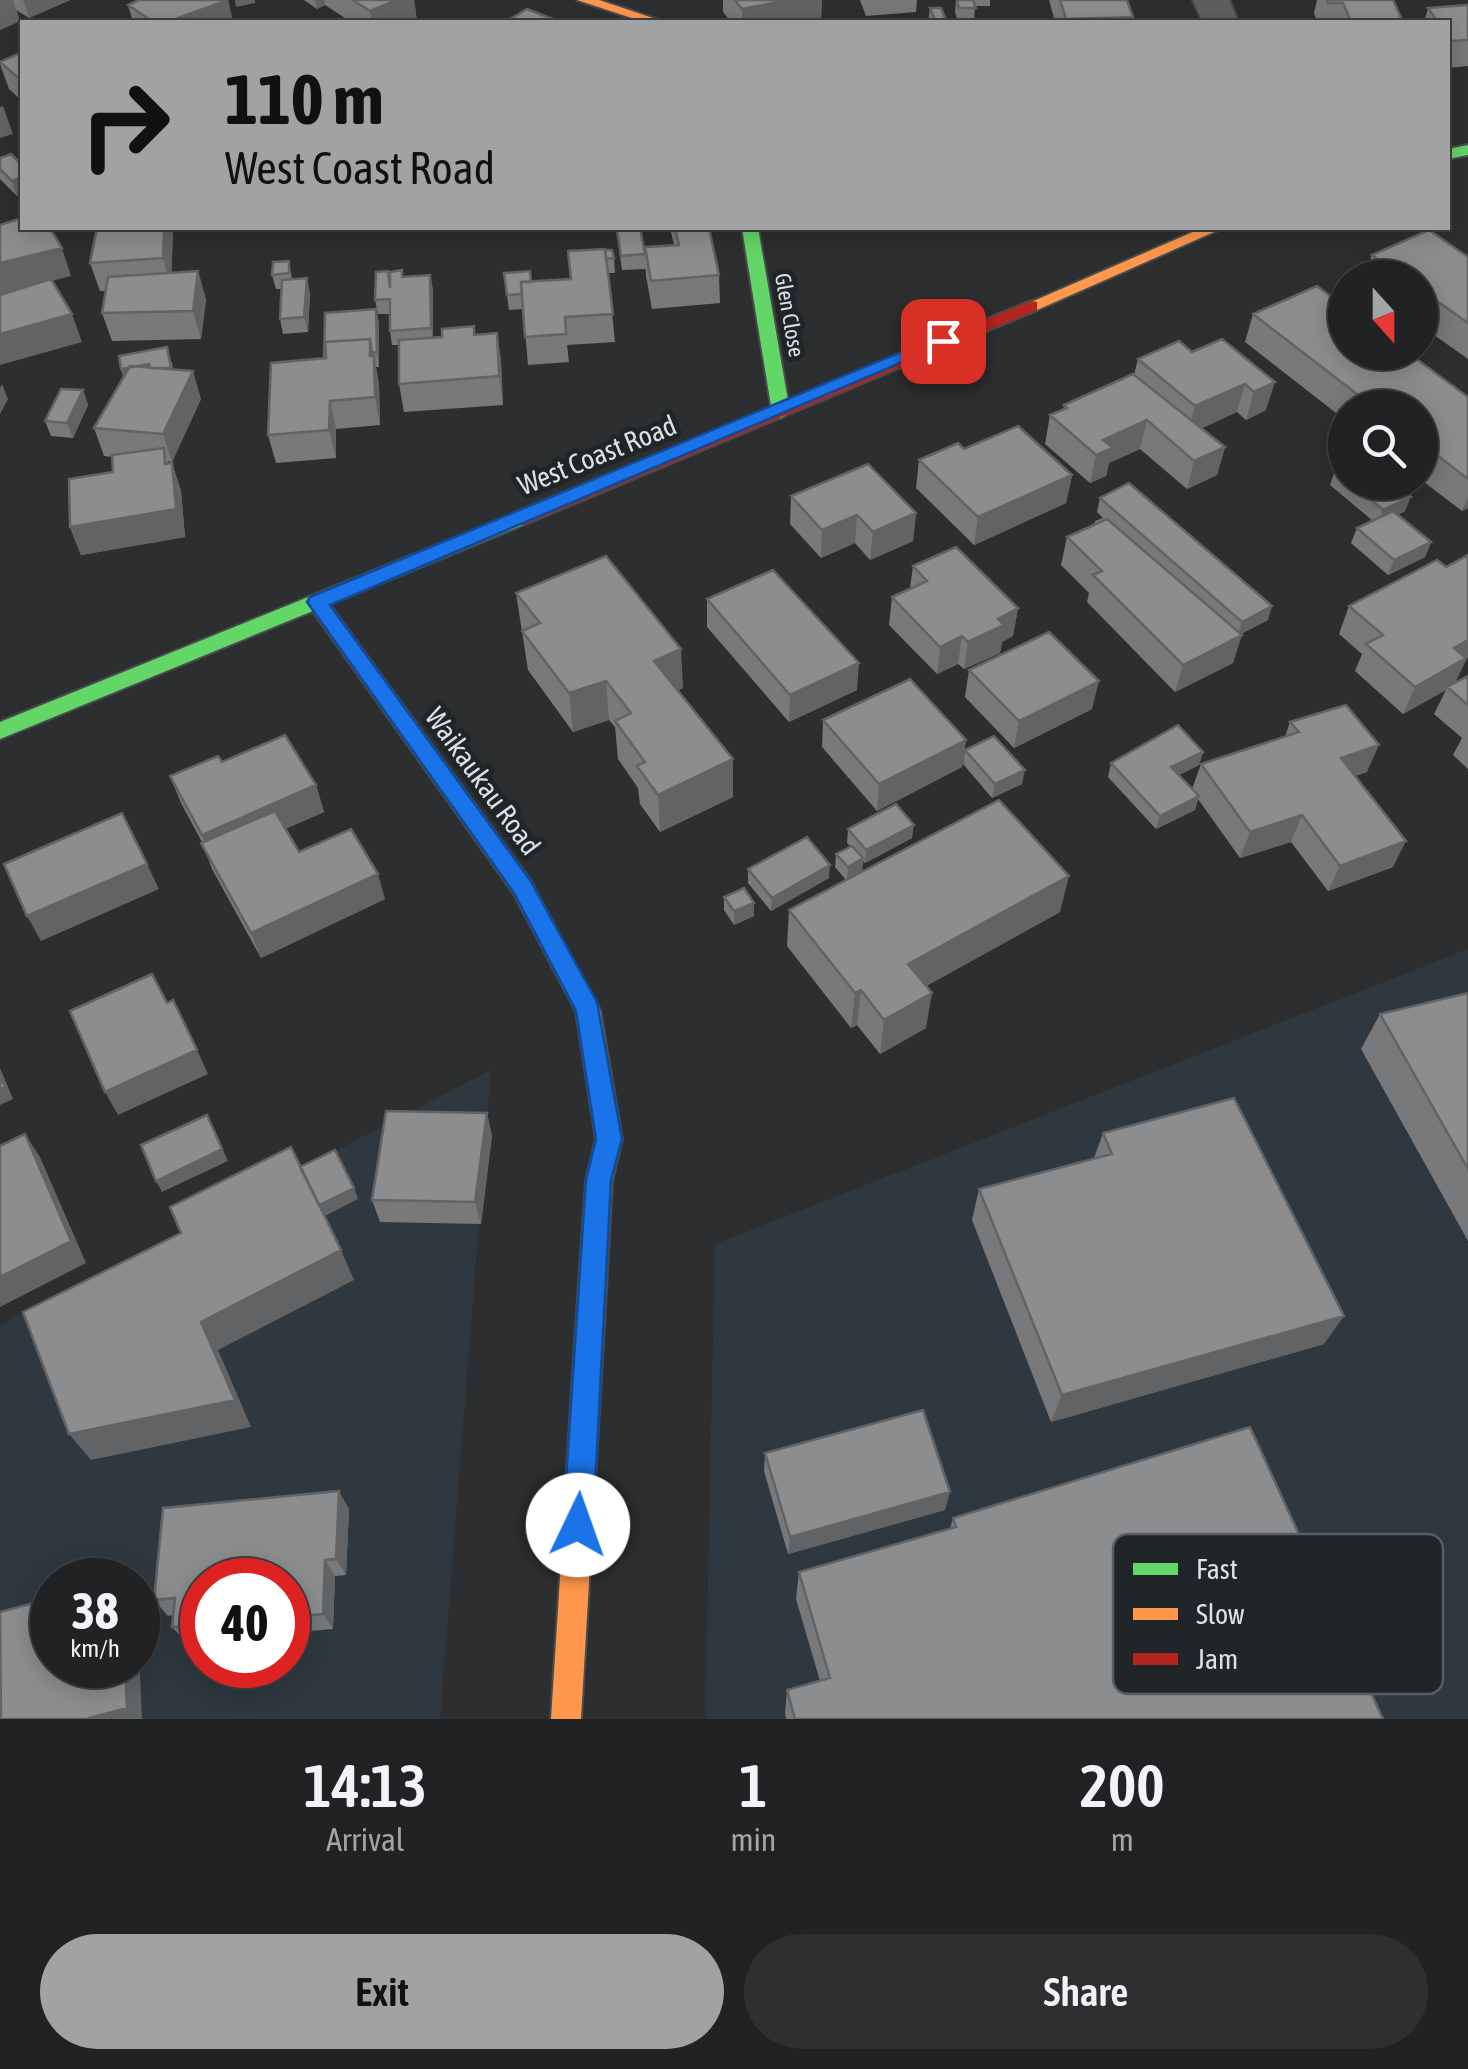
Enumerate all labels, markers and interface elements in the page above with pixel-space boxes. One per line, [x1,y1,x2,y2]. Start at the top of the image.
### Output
text: 110 m [225,59,384,139]
icon: right [60,60,190,190]
text: West Coast Road [225,142,495,194]
north arrow [1328,260,1438,370]
map controls [1328,260,1438,500]
street label: Glen Close [770,271,810,359]
pin [901,299,986,384]
icon: arrive [916,314,971,369]
button: search [1328,390,1438,500]
street label: West Coast Road [513,409,681,501]
street label: Waikaukau Road [419,701,547,861]
position arrow [526,1473,630,1577]
legend [1113,1534,1443,1694]
text: Fast [1196,1553,1238,1585]
speed limit sign: 40 [180,1558,310,1688]
text: 38 [71,1582,118,1640]
text: Slow [1196,1598,1245,1630]
text: km/h [70,1634,120,1662]
text: Jam [1196,1643,1238,1675]
text: 14:13 [303,1751,427,1820]
text: 1 [739,1751,768,1820]
text: 200 [1080,1751,1164,1820]
text: Arrival [326,1821,404,1858]
text: min [730,1821,776,1858]
text: m [1111,1821,1134,1858]
button: Exit [40,1934,724,2049]
button: Share [744,1934,1428,2049]

